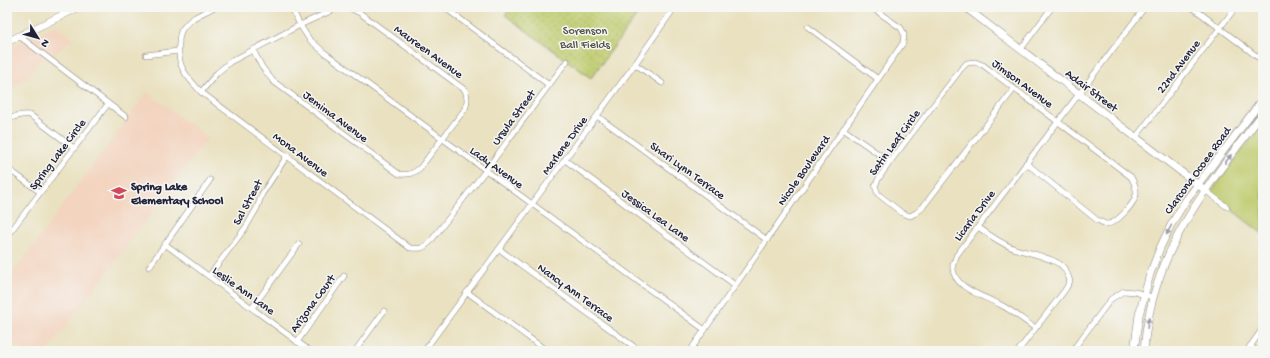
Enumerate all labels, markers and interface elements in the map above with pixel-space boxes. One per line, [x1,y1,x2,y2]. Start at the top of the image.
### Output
north arrow [18,18,58,58]
street label: Maureen Avenue [391,23,466,83]
park label: Sorenson Ball Fields [559,25,611,53]
text: N [37,36,51,49]
street label: 22nd Avenue [1155,37,1205,97]
street label: Jimson Avenue [989,57,1056,113]
street label: Adair Street [1062,67,1121,117]
street label: Ursula Street [490,87,540,149]
street label: Jemima Avenue [300,89,371,147]
street label: Satin Leaf Circle [867,107,925,179]
street label: Marlene Drive [540,114,592,178]
street label: Spring Lake Circle [27,116,90,194]
street label: Clarcona Ocoee Road [1162,124,1236,218]
street label: Mona Avenue [269,130,331,181]
street label: Nicole Boulevard [775,133,835,209]
street label: Shari Lynn Terrace [647,140,728,204]
street label: Lady Avenue [466,144,526,193]
one-way arrow [1224,154,1232,165]
street label: Sal Street [231,177,267,228]
place label: Spring Lake Elementary School [130,181,224,209]
school or university icon: Spring Lake Elementary School [110,184,128,202]
street label: Jessica Lea Lane [618,187,692,246]
street label: Licaria Drive [952,187,1000,244]
one-way arrow [1166,224,1172,236]
street label: Nancy Ann Terrace [534,261,616,326]
street label: Leslie Ann Lane [209,264,277,319]
street label: Arizona Court [288,272,340,336]
one-way arrow [1145,317,1151,330]

